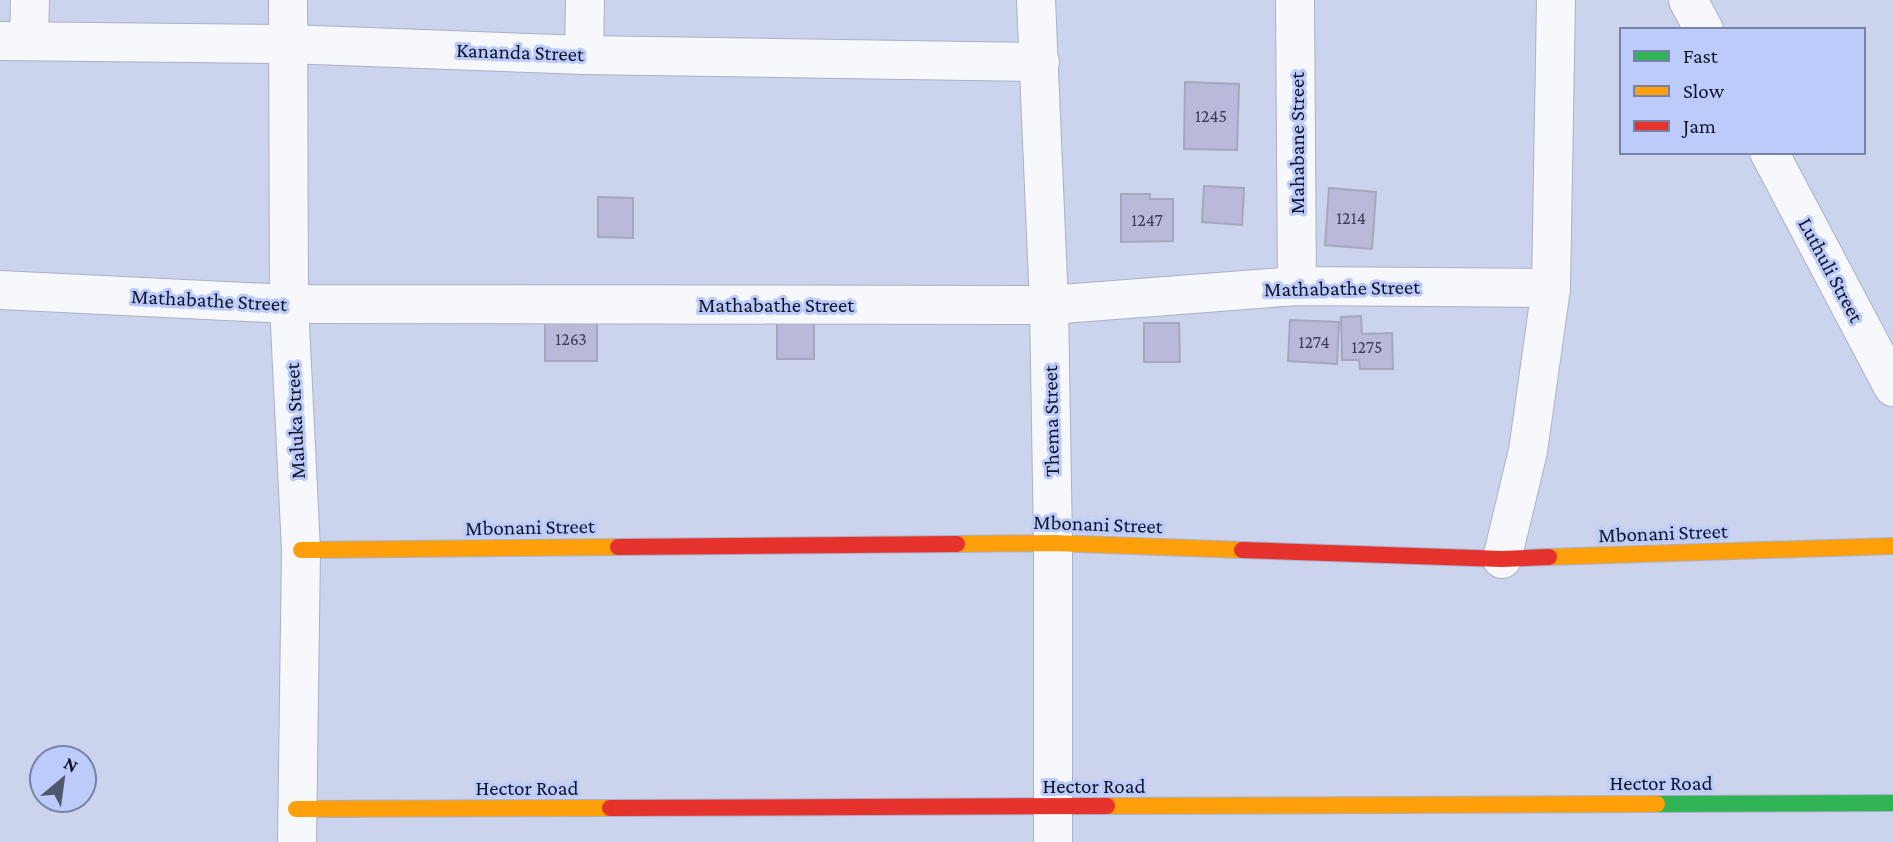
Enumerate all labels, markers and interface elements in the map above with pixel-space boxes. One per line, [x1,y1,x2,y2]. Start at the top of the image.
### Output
legend [1620,28,1865,154]
street label: Kananda Street [456,38,585,66]
text: Fast [1683,44,1719,68]
street label: Mahabane Street [1285,71,1309,214]
text: Slow [1683,79,1725,103]
house number: 1245 [1195,106,1227,126]
text: Jam [1681,114,1716,138]
house number: 1214 [1336,208,1366,228]
house number: 1247 [1131,210,1163,230]
street label: Luthuli Street [1793,214,1869,327]
street label: Mathabathe Street [1264,275,1421,301]
street label: Mathabathe Street [130,284,289,316]
street label: Mathabathe Street [698,293,855,317]
house number: 1263 [555,329,587,349]
house number: 1274 [1298,332,1330,352]
house number: 1275 [1352,337,1382,357]
street label: Maluka Street [280,361,310,480]
street label: Thema Street [1038,364,1064,477]
street label: Mbonani Street [1033,510,1164,538]
street label: Mbonani Street [465,514,596,540]
street label: Mbonani Street [1598,519,1729,547]
north arrow [28,744,98,814]
text: N [60,752,82,777]
street label: Hector Road [1610,771,1712,795]
street label: Hector Road [1043,774,1145,798]
street label: Hector Road [476,776,578,800]

